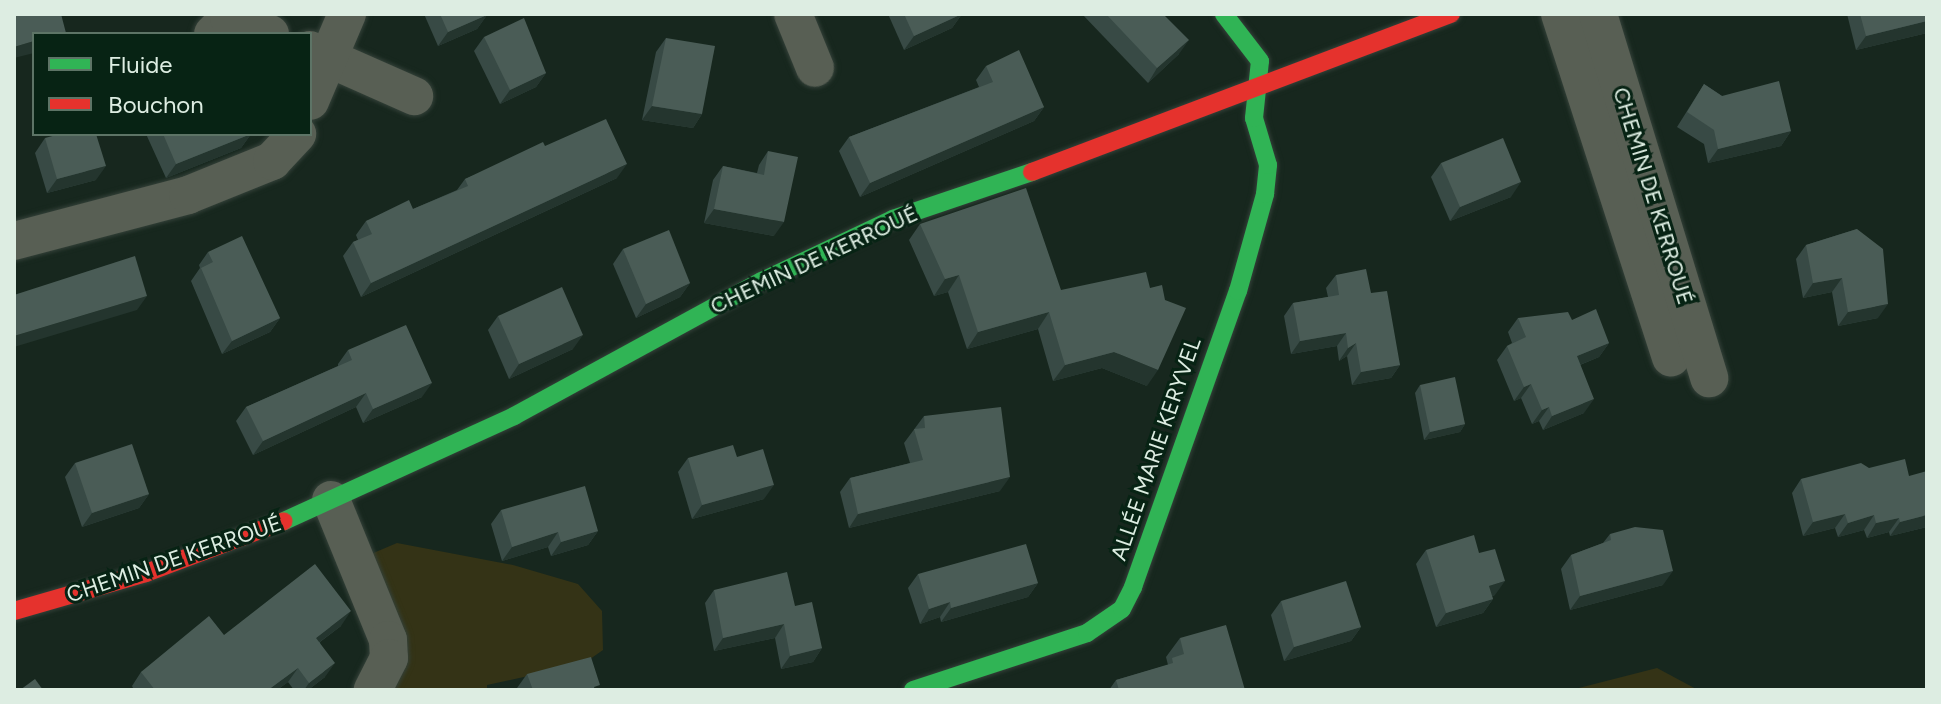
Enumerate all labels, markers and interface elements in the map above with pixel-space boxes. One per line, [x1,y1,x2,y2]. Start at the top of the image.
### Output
legend [32,32,312,136]
text: Fluide [108,50,172,79]
street label: CHEMIN DE KERROUÉ [1607,84,1699,308]
text: Bouchon [108,90,204,119]
street label: CHEMIN DE KERROUÉ [706,200,922,320]
street label: ALLÉE MARIE KERYVEL [1105,334,1207,564]
street label: CHEMIN DE KERROUÉ [63,510,285,608]

